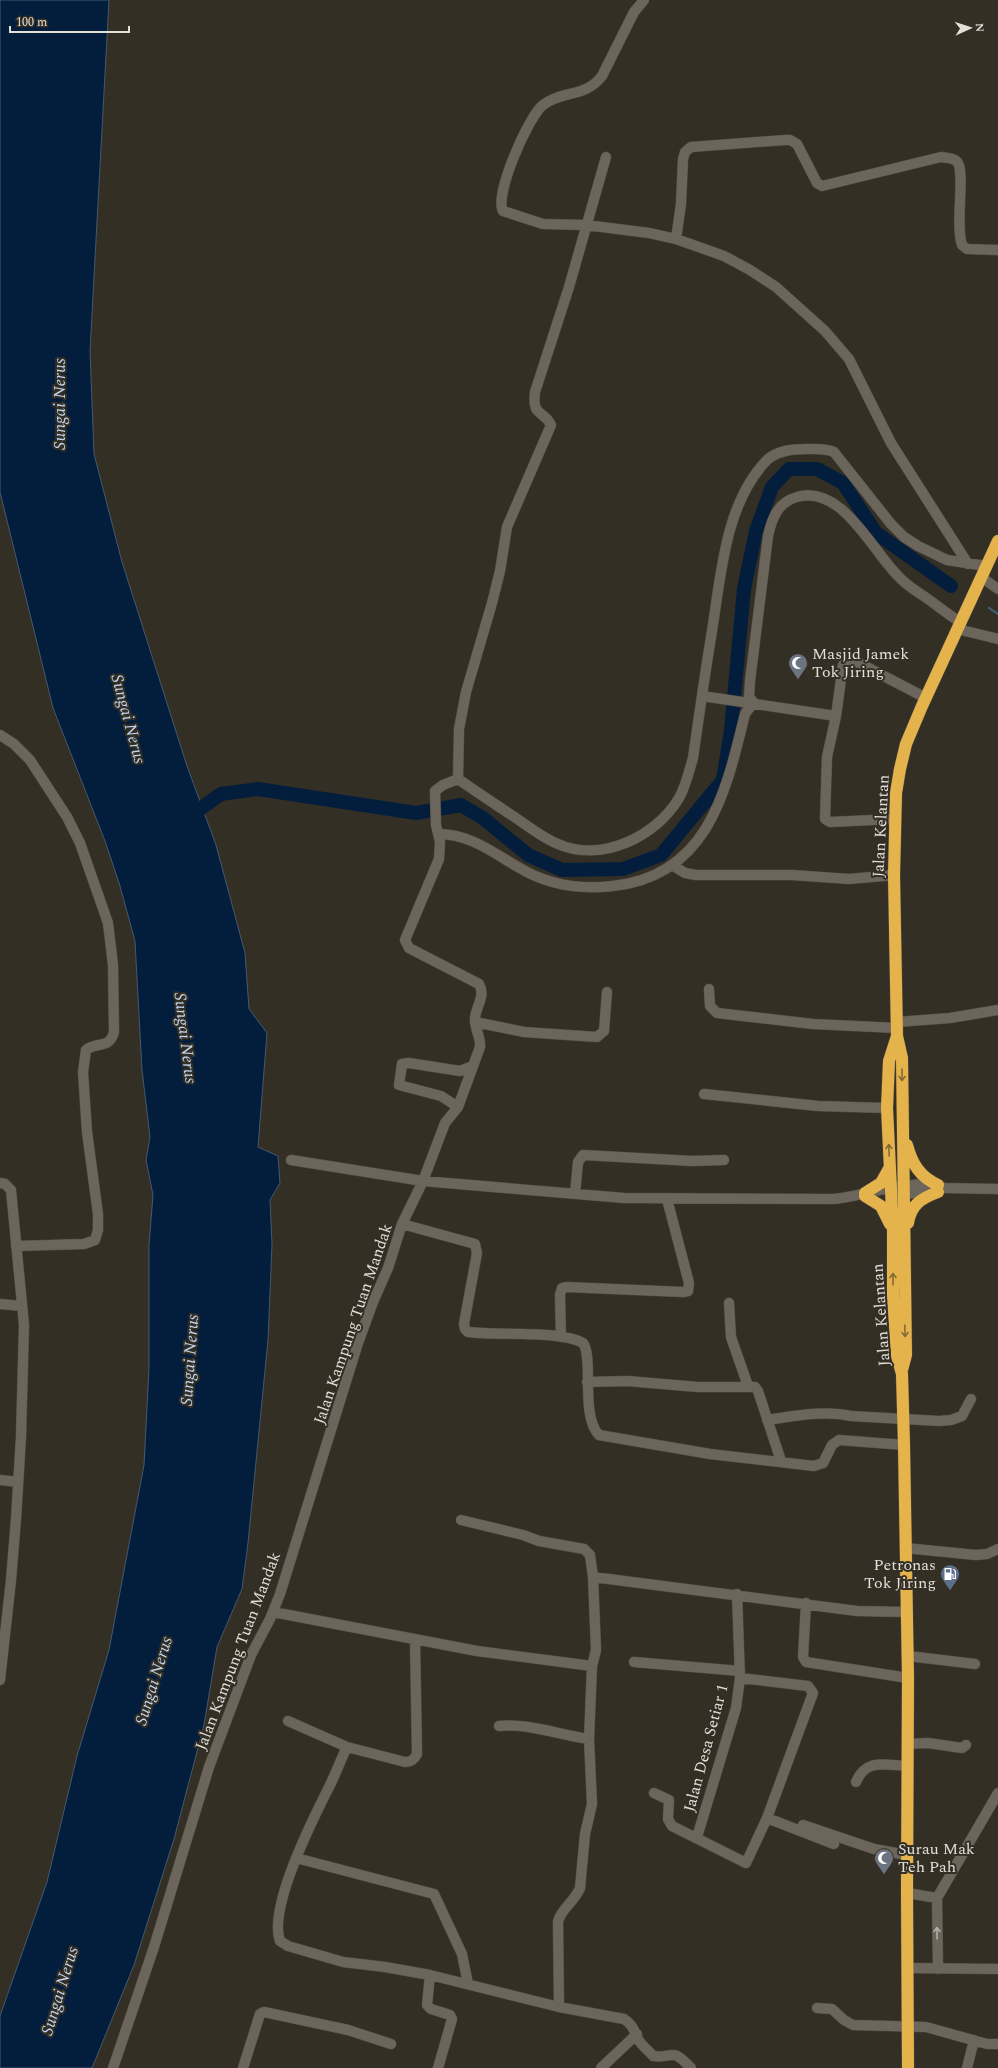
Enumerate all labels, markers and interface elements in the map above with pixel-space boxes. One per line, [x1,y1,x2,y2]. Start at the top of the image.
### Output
scale bar [10,8,129,34]
north arrow [950,8,990,48]
text: 100 m [16,13,47,32]
text: N [971,23,988,32]
water label: Sungai Nerus [47,358,73,450]
place label: Masjid Jamek Tok Jiring [812,642,909,684]
mosque icon: Masjid Jamek Tok Jiring [787,652,809,680]
water label: Sungai Nerus [104,671,152,767]
street label: Jalan Kelantan [866,774,896,878]
water label: Sungai Nerus [167,991,203,1085]
one-way arrow [898,1068,906,1081]
one-way arrow [885,1144,893,1157]
street label: Jalan Kampung Tuan Mandak [307,1220,399,1428]
street label: Jalan Kelantan [865,1263,897,1367]
one-way arrow [889,1273,897,1286]
water label: Sungai Nerus [174,1313,206,1407]
one-way arrow [901,1324,909,1337]
street label: Jalan Kampung Tuan Mandak [189,1548,287,1754]
place label: Petronas Tok Jiring [864,1553,936,1595]
fuel station icon: Petronas Tok Jiring [939,1563,961,1591]
water label: Sungai Nerus [128,1633,180,1729]
street label: Jalan Desa Setiar 1 [677,1681,735,1815]
place label: Surau Mak Teh Pah [898,1837,975,1879]
mosque icon: Surau Mak Teh Pah [873,1847,895,1875]
one-way arrow [933,1927,941,1940]
water label: Sungai Nerus [34,1943,86,2039]

